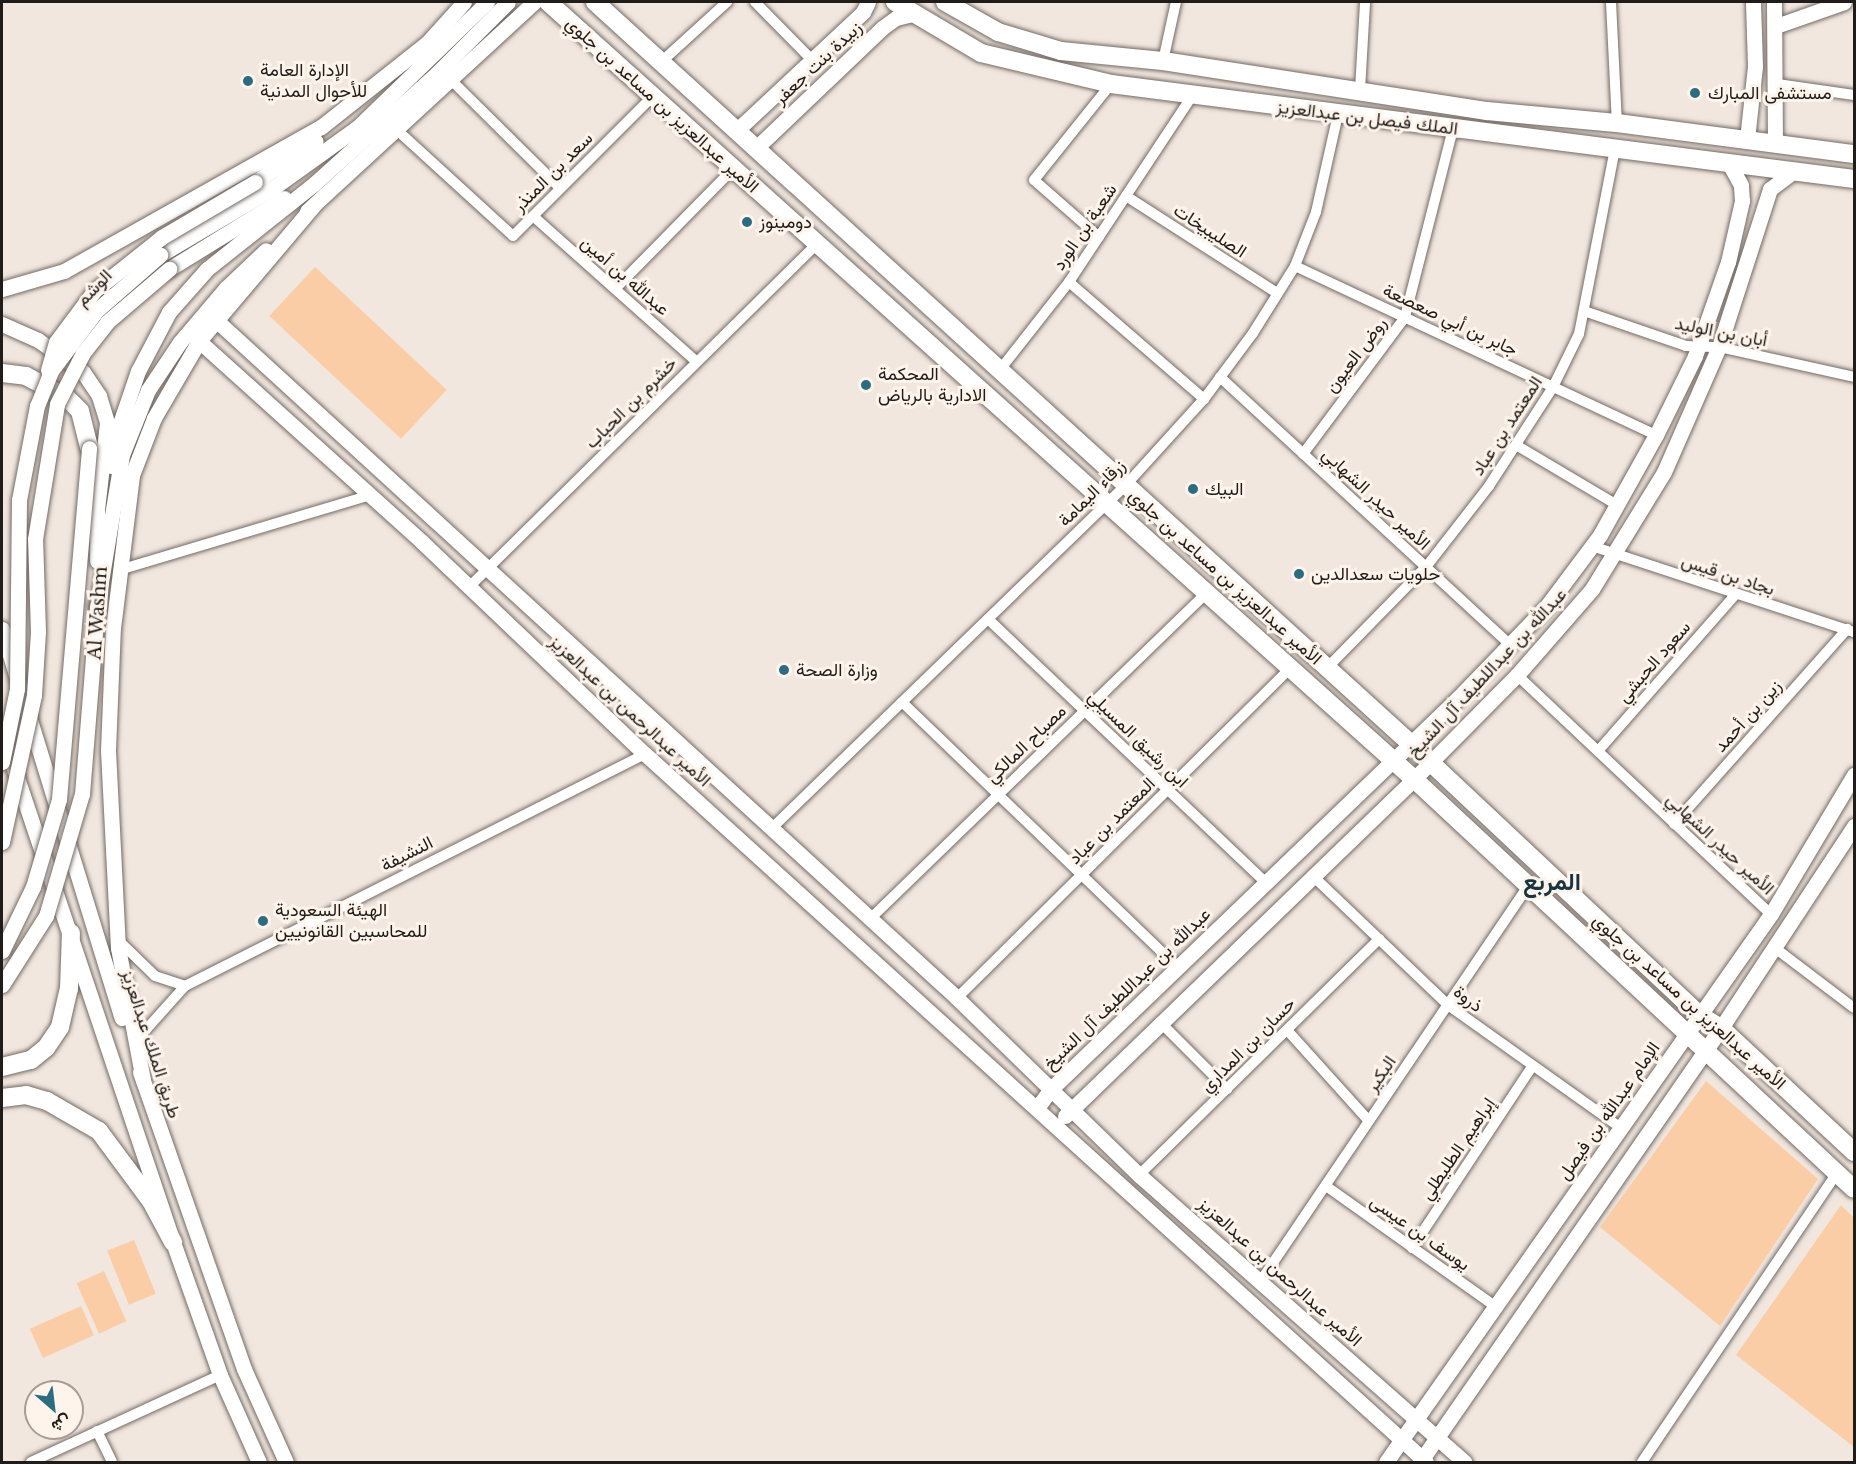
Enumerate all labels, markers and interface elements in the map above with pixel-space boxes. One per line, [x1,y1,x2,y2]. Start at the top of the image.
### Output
street label: الأمير عبدالعزيز بن مساعد بن جلوي [561,13,763,197]
street label: زبيدة بنت جعفر [770,17,866,109]
place label: الإدارة العامة للأحوال المدنية [260,60,367,103]
marker: الإدارة العامة للأحوال المدنية [241,74,255,88]
place label: مستشفى المبارك [1708,82,1832,104]
marker: مستشفى المبارك [1686,84,1704,102]
street label: الملك فيصل بن عبدالعزيز [1275,96,1459,140]
street label: سعد بن المنذر [509,128,597,216]
street label: شعبة بن الورد [1048,180,1122,274]
street label: الصليبيخات [1169,199,1251,263]
place label: دومينوز [759,211,812,233]
marker: دومينوز [740,215,754,229]
street label: عبدالله بن أمين [576,232,674,320]
street label: الوشم [71,265,117,311]
street label: جابر بن أبي صعصعة [1379,279,1521,361]
street label: أبان بن الوليد [1673,312,1769,352]
street label: روض العيون [1321,313,1391,397]
street label: خشرم بن الحباب [581,353,681,453]
place label: المحكمة الادارية بالرياض [878,364,986,406]
street label: المعتمد بن عباد [1467,372,1547,480]
marker: المحكمة الادارية بالرياض [859,378,873,392]
street label: الأمير حيدر الشهابي [1318,443,1434,555]
street label: زرقاء اليمامة [1054,455,1130,531]
place label: البيك [1205,478,1244,500]
marker: البيك [1186,482,1200,496]
street label: الأمير عبدالعزيز بن مساعد بن جلوي [1124,485,1326,669]
street label: بجاد بن قيس [1679,550,1777,600]
place label: حلويات سعدالدين [1311,563,1440,585]
street label: Al Washm [84,565,112,661]
marker: حلويات سعدالدين [1292,567,1306,581]
street label: عبدالله بن عبداللطيف آل الشيخ [1403,584,1571,762]
street label: سعود الحبشي [1613,617,1695,707]
street label: الأمير عبدالرحمن بن عبدالعزيز [545,631,715,791]
place label: وزارة الصحة [796,659,878,681]
marker: وزارة الصحة [777,663,791,677]
street label: زين بن أحمد [1710,675,1786,757]
street label: ابن رشيق المسيلي [1083,686,1193,792]
street label: مصباح المالكي [981,700,1071,788]
street label: المعتمد بن عباد [1064,773,1160,869]
street label: الأمير حيدر الشهابي [1662,788,1778,900]
street label: النشيفة [377,832,437,876]
district label: المربع [1523,868,1581,896]
place label: الهيئة السعودية للمحاسبين القانونيين [275,900,428,942]
street label: عبدالله بن عبداللطيف آل الشيخ [1039,903,1215,1075]
street label: الأمير عبدالعزيز بن مساعد بن جلوي [1588,910,1790,1094]
marker: الهيئة السعودية للمحاسبين القانونيين [256,914,270,928]
street label: طريق الملك عبدالعزيز [117,967,185,1121]
street label: ذروة [1449,981,1487,1017]
street label: حسان بن المداري [1196,993,1300,1097]
street label: الإمام عبدالله بن فيصل [1553,1038,1665,1184]
street label: البكير [1361,1052,1401,1096]
street label: إبراهيم الطليطلي [1416,1094,1500,1204]
street label: يوسف بن عيسى [1366,1191,1474,1275]
street label: الأمير عبدالرحمن بن عبدالعزيز [1194,1193,1366,1351]
north arrow [24,1380,84,1440]
text: ش [48,1411,75,1437]

